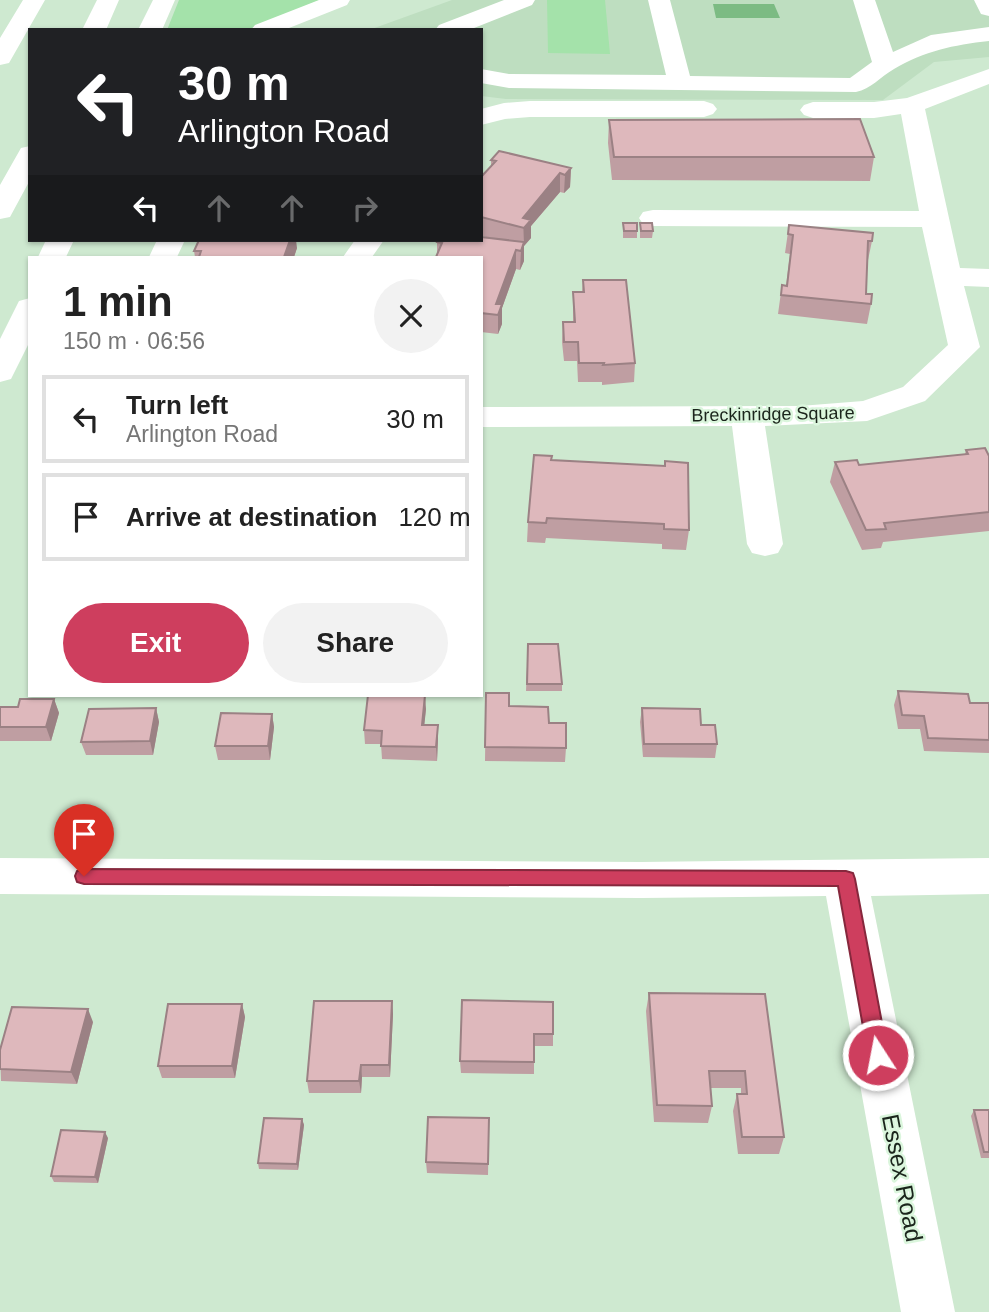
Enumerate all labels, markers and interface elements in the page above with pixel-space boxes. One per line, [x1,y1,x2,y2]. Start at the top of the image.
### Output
icon: left [63,56,154,147]
text: 30 m [178,56,290,110]
text: Arlington Road [178,113,390,149]
icon: left [127,189,165,227]
icon: ahead [200,189,238,227]
icon: ahead [273,189,311,227]
icon: right [346,189,384,227]
text: 1 min [63,278,173,325]
button: close [374,279,448,353]
text: 150 m · 06:56 [63,328,205,354]
text: Turn left [126,390,228,420]
icon: left [67,400,105,438]
street label: Breckinridge Square [691,403,855,425]
text: 30 m [386,404,444,434]
text: Arlington Road [126,421,278,447]
icon: arrive [67,498,105,536]
text: Arrive at destination [126,502,377,532]
text: 120 m [398,502,471,532]
button: Exit [63,603,249,683]
button: Share [263,603,448,683]
pin [54,804,114,876]
icon: arrive [65,815,103,853]
position arrow [841,1018,915,1092]
street label: Essex Road [877,1112,928,1244]

